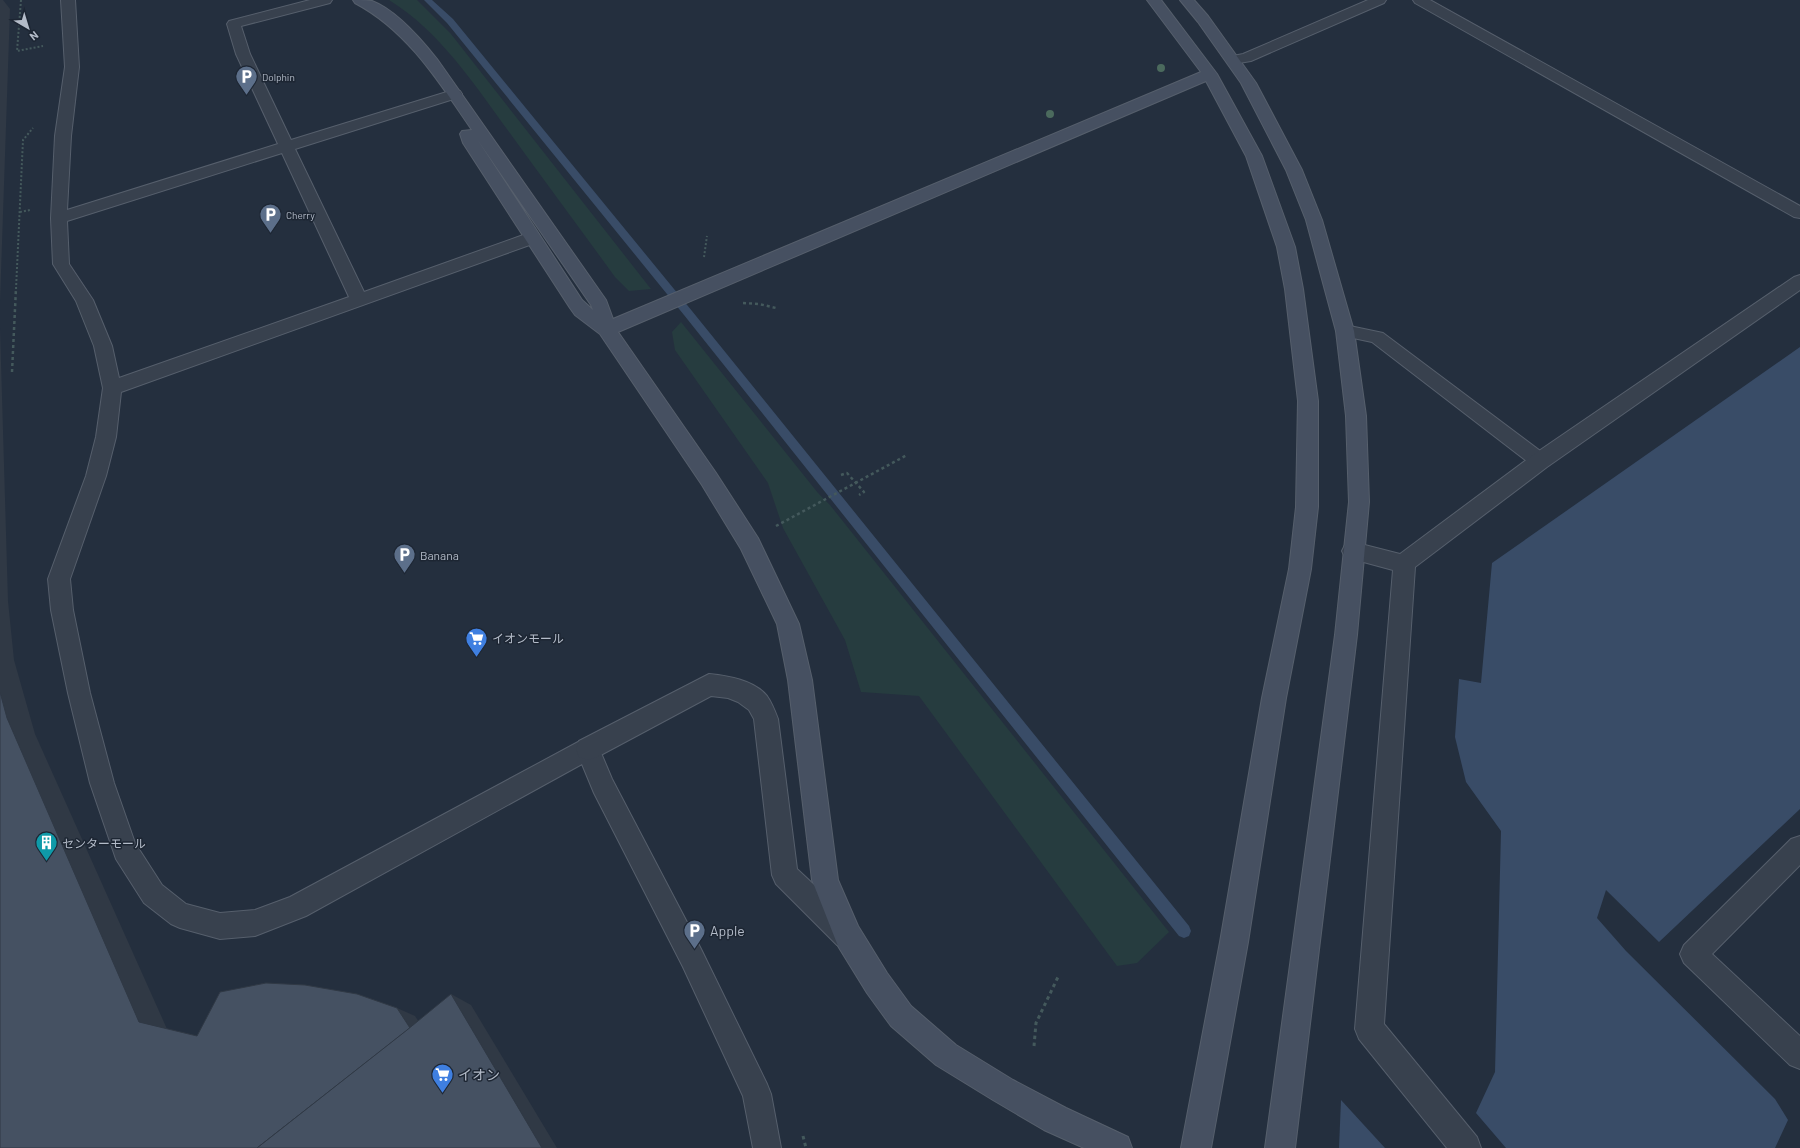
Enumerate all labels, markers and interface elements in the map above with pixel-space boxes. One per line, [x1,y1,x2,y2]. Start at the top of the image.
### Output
north arrow [8,8,48,48]
text: N [28,29,41,44]
parking icon: Dolphin [233,64,259,97]
place label: Dolphin [262,71,295,83]
parking icon: Cherry [258,202,284,235]
place label: Cherry [286,209,315,221]
parking icon: Banana [391,542,417,575]
place label: Banana [420,548,459,562]
supermarket icon: イオンモール [463,625,489,658]
place label: イオンモール [492,631,564,645]
building icon: センターモール [33,830,59,863]
place label: センターモール [62,836,146,850]
parking icon: Apple [682,917,708,950]
place label: Apple [710,922,745,939]
supermarket icon: イオン [430,1061,456,1094]
place label: イオン [458,1066,500,1083]

